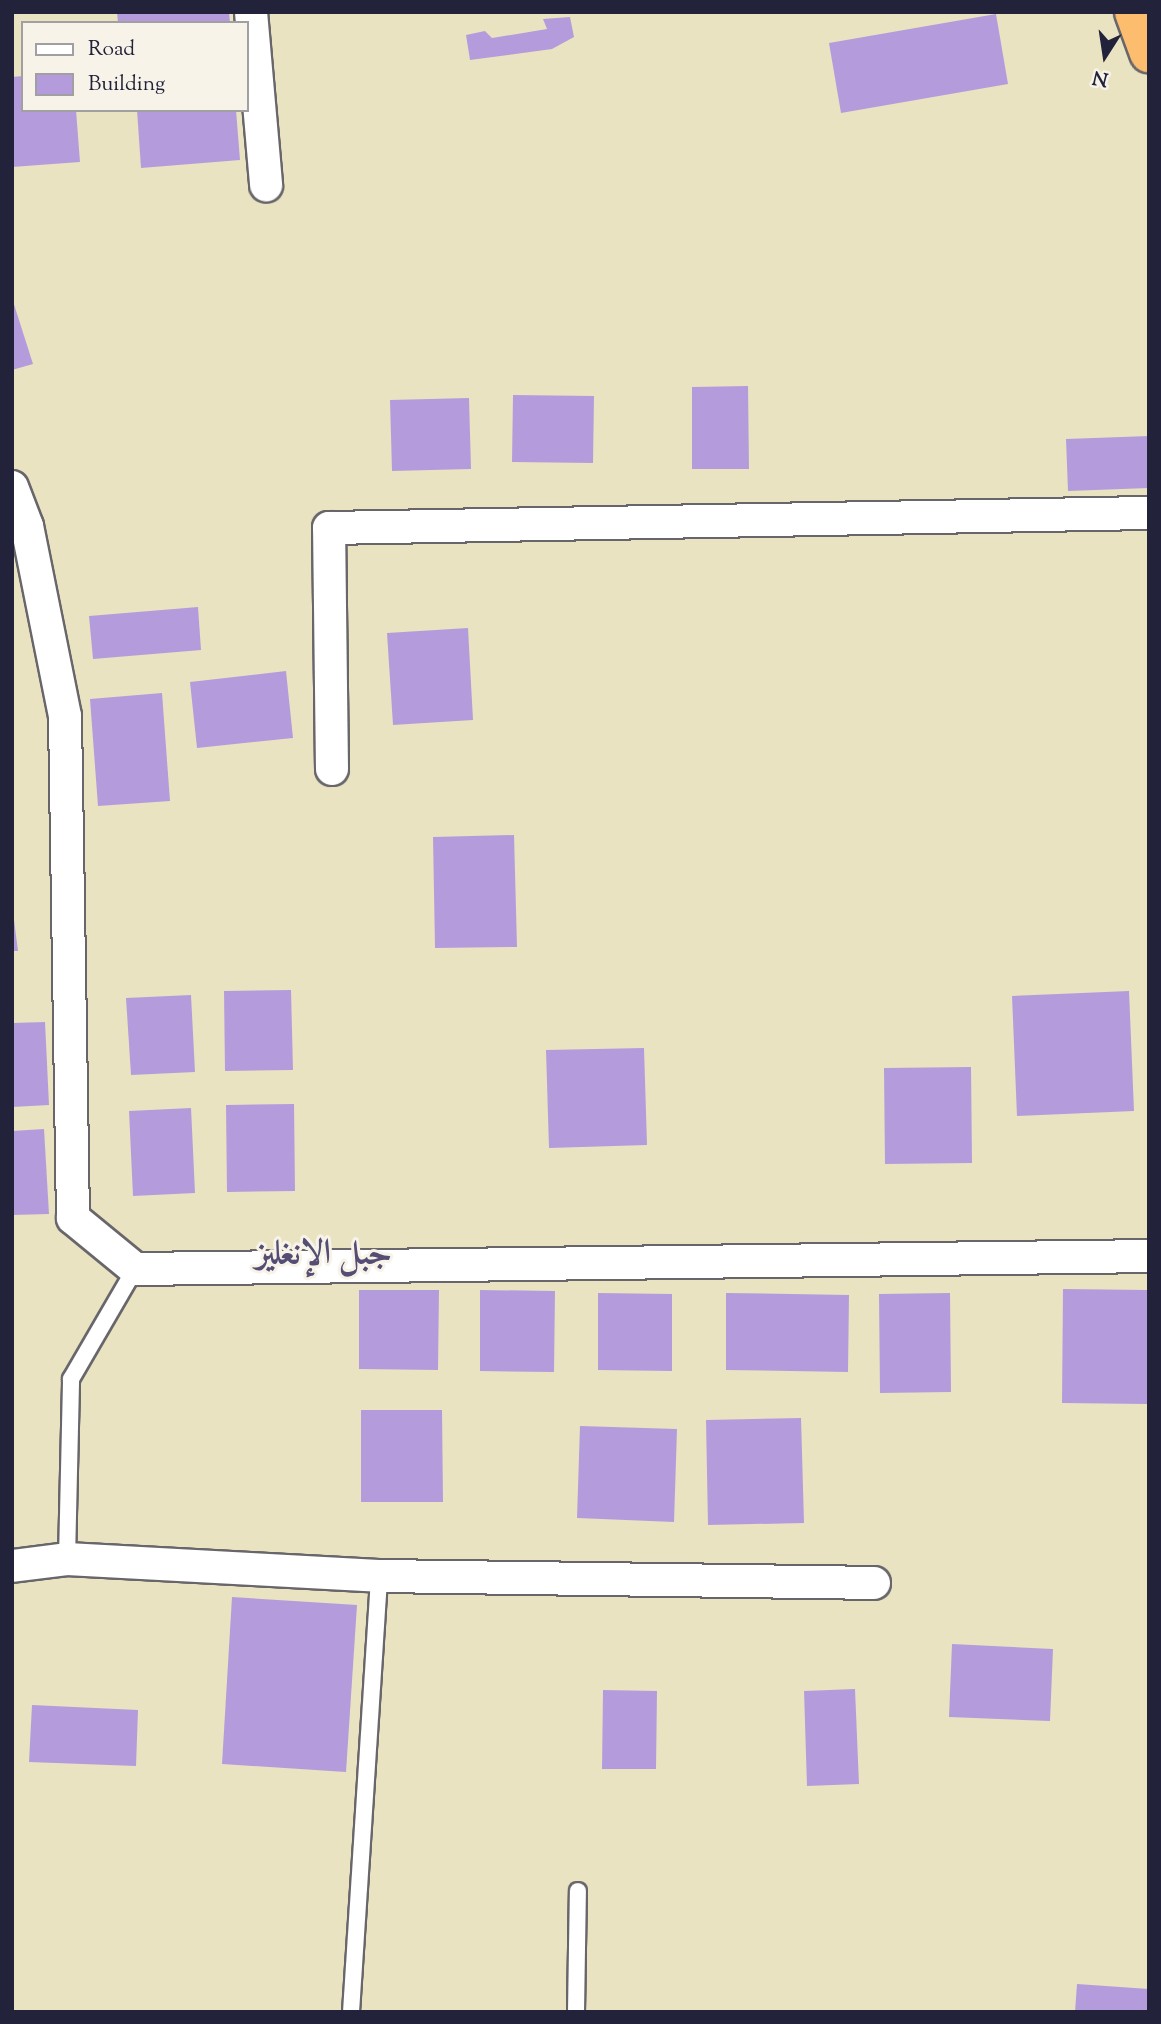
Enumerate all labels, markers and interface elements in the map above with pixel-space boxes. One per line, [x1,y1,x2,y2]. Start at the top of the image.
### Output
legend [21,21,248,112]
north arrow [1070,21,1140,91]
text: Road [88,35,135,65]
text: N [1090,62,1111,92]
text: Building [88,70,165,100]
district label: جبل الإنغليز [255,1234,393,1276]

